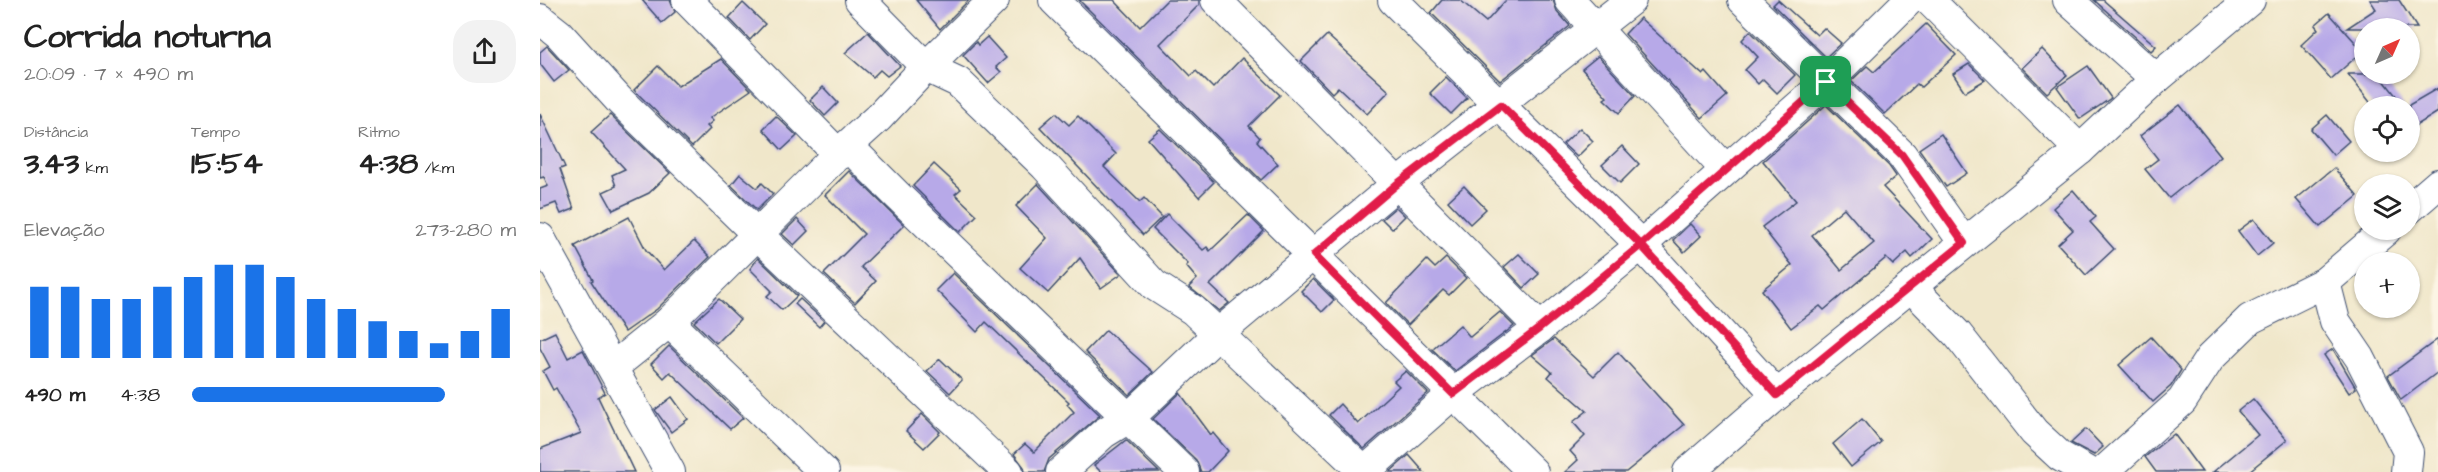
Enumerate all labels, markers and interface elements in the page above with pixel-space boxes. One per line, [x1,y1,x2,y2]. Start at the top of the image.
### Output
text: Corrida noturna [24,14,271,60]
north arrow [2354,18,2420,84]
map controls [2354,18,2420,318]
button: share [453,20,516,83]
pin [1800,56,1851,107]
text: 20:09 · 7 × 490 m [24,60,193,88]
icon: arrive [1809,65,1842,98]
button: locate [2354,96,2420,162]
text: Distância [24,121,88,143]
text: Tempo [191,121,240,143]
text: Ritmo [358,121,400,143]
text: 3.43 [24,143,79,185]
text: 15:54 [191,143,263,185]
text: 4:38 [358,143,418,185]
text: km [79,157,108,179]
text: /km [418,157,454,179]
button: layers [2354,174,2420,240]
text: Elevação [24,216,104,244]
text: 273–280 m [415,216,516,244]
button: + [2354,252,2420,318]
text: 490 m [24,381,85,409]
text: 4:38 [120,381,160,409]

